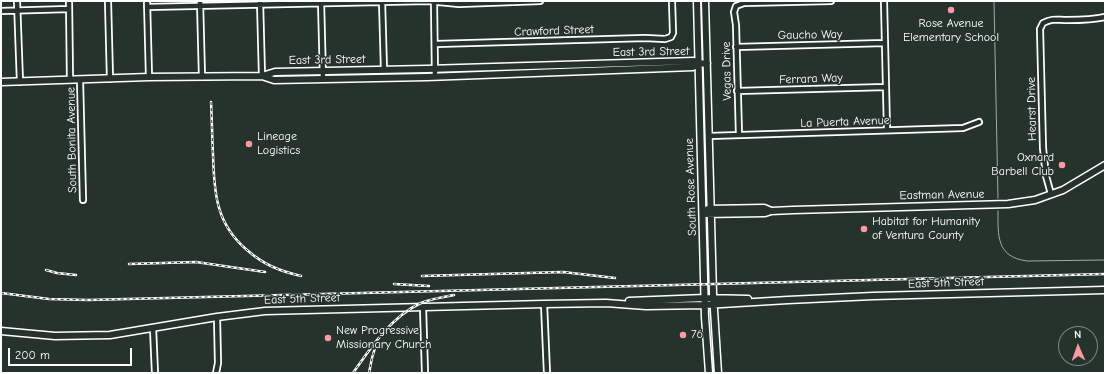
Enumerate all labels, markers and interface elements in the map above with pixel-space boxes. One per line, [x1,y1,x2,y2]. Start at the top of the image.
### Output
marker: Rose Avenue Elementary School [946,5,956,15]
place label: Rose Avenue Elementary School [903,17,999,45]
street label: Crawford Street [514,22,594,40]
street label: Gaucho Way [778,27,842,43]
street label: Vegas Drive [719,41,735,101]
street label: East 3rd Street [613,44,689,60]
street label: East 3rd Street [289,52,365,68]
street label: Ferrara Way [779,71,843,87]
street label: Hearst Drive [1024,77,1040,141]
street label: South Bonita Avenue [64,87,80,193]
street label: La Puerta Avenue [800,113,890,131]
place label: Lineage Logistics [257,130,300,158]
street label: South Rose Avenue [682,138,700,236]
marker: Lineage Logistics [244,139,254,149]
place label: Oxnard Barbell Club [991,151,1054,179]
marker: Oxnard Barbell Club [1057,160,1067,170]
street label: Eastman Avenue [899,187,985,203]
place label: Habitat for Humanity of Ventura County [872,215,980,243]
marker: Habitat for Humanity of Ventura County [859,224,869,234]
street label: East 5th Street [908,274,984,292]
street label: East 5th Street [264,290,340,308]
place label: New Progressive Missionary Church [336,324,431,352]
north arrow [1058,326,1098,366]
place label: 76 [691,328,703,342]
text: N [1074,328,1081,341]
marker: 76 [678,330,688,340]
marker: New Progressive Missionary Church [323,333,333,343]
scale bar [10,340,134,366]
text: 200 m [15,348,50,362]

